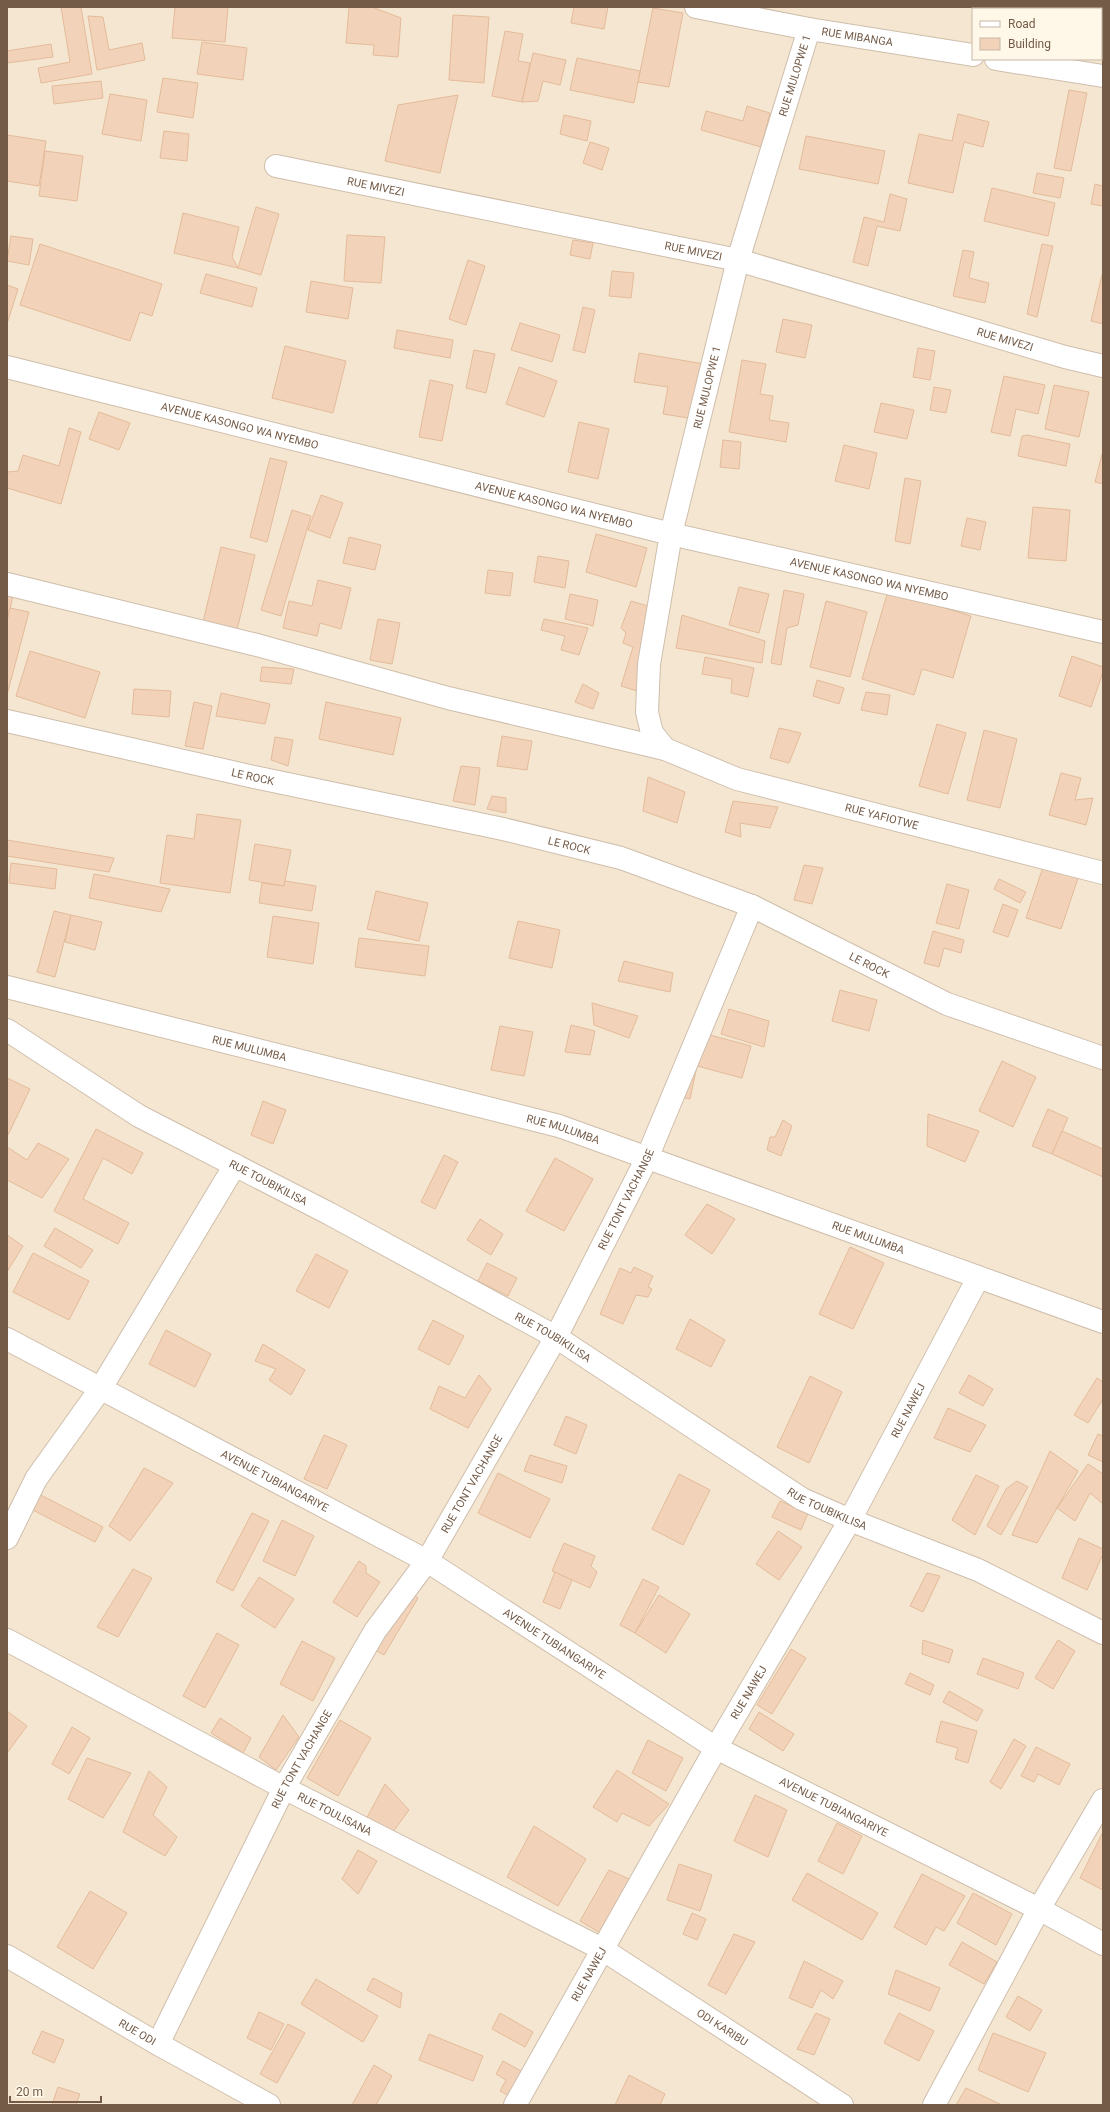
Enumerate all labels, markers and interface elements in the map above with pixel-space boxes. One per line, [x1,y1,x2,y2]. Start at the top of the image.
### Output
legend [972,8,1102,60]
text: Road [1008,17,1036,31]
street label: RUE MIBANGA [821,25,895,49]
street label: RUE MULOPWE 1 [776,33,813,118]
text: Building [1008,37,1051,51]
street label: RUE MIVEZI [346,174,406,199]
street label: RUE MIVEZI [664,239,723,263]
street label: RUE MIVEZI [975,325,1035,354]
street label: RUE MULOPWE 1 [690,345,723,430]
street label: AVENUE KASONGO WA NYEMBO [160,399,320,452]
street label: AVENUE KASONGO WA NYEMBO [474,479,634,531]
street label: AVENUE KASONGO WA NYEMBO [789,555,950,603]
street label: LE ROCK [230,766,275,788]
street label: RUE YAFIOTWE [844,801,920,832]
street label: LE ROCK [547,834,592,857]
street label: LE ROCK [847,949,892,981]
street label: RUE MULUMBA [211,1032,289,1064]
street label: RUE MULUMBA [525,1112,602,1147]
street label: RUE TONT VACHANGE [595,1147,657,1252]
street label: RUE TOUBIKILISA [227,1157,310,1208]
street label: RUE MULUMBA [830,1218,907,1257]
street label: RUE TOUBIKILISA [513,1309,594,1365]
street label: RUE NAWEJ [888,1381,928,1440]
street label: RUE TONT VACHANGE [438,1432,505,1535]
street label: AVENUE TUBIANGARIYE [219,1447,331,1514]
street label: RUE TOUBIKILISA [785,1485,870,1533]
street label: AVENUE TUBIANGARIYE [501,1606,608,1682]
street label: RUE NAWEJ [728,1663,769,1722]
street label: RUE TONT VACHANGE [268,1708,334,1811]
street label: AVENUE TUBIANGARIYE [777,1774,890,1839]
street label: RUE TOULISANA [295,1789,375,1838]
street label: RUE NAWEJ [568,1945,609,2004]
street label: ODI KARIBU [694,2006,750,2049]
street label: RUE ODI [117,2016,158,2048]
scale bar [10,2078,101,2104]
text: 20 m [16,2085,43,2099]

